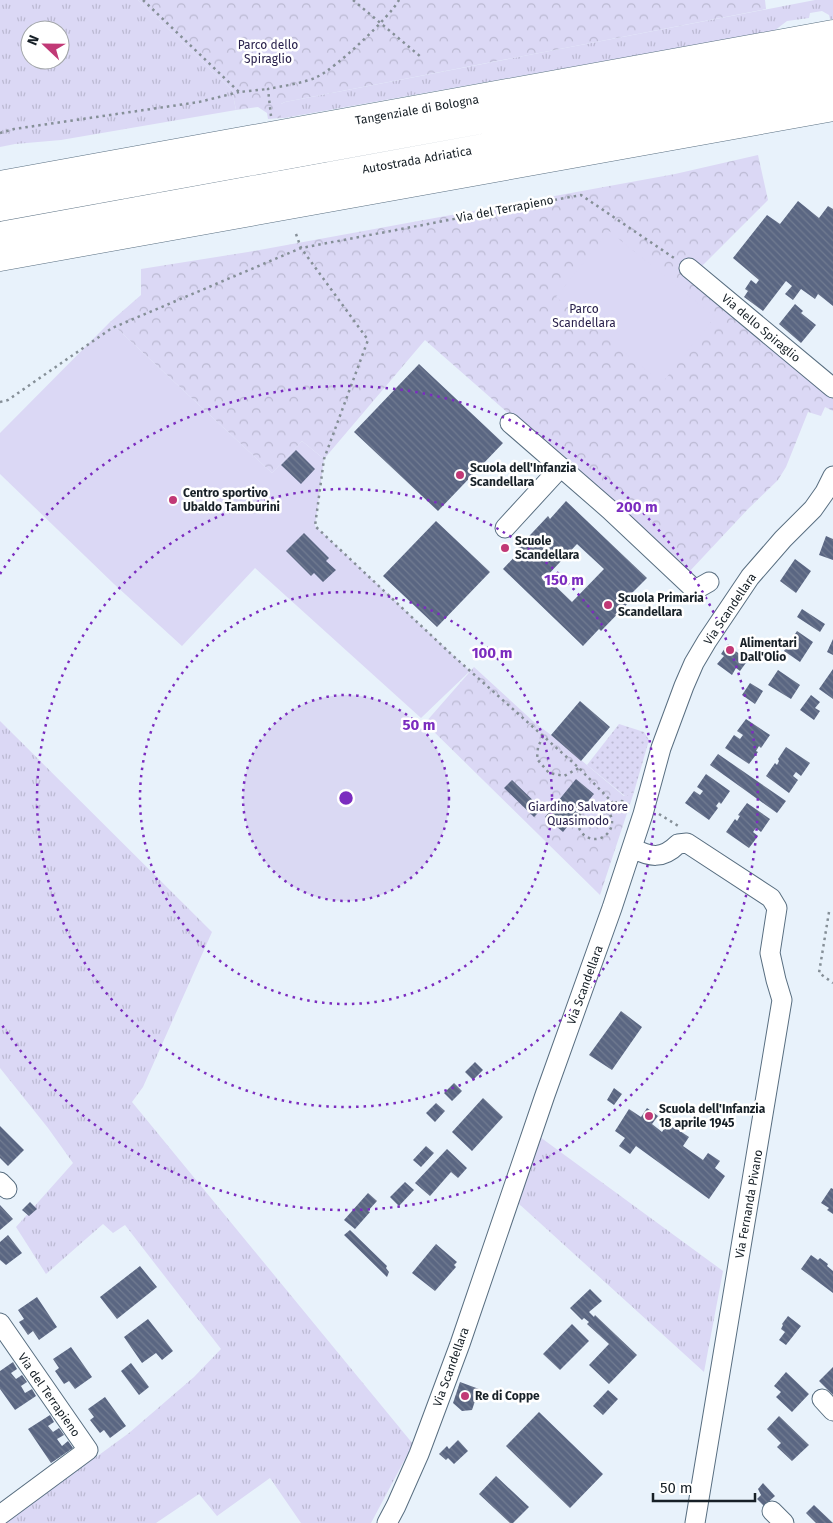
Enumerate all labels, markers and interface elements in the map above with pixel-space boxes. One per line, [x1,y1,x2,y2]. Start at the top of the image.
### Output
north arrow [20,20,70,70]
text: N [24,33,43,48]
park label: Parco dello Spiraglio [238,38,298,66]
street label: Tangenziale di Bologna [354,92,480,128]
street label: Autostrada Adriatica [361,143,473,177]
street label: Via del Terrapieno [455,193,555,225]
street label: Via dello Spiraglio [719,291,803,365]
park label: Parco Scandellara [552,302,616,330]
place label: Scuola dell'Infanzia Scandellara [470,461,577,489]
marker: Scuola dell'Infanzia Scandellara [454,469,466,481]
place label: Centro sportivo Ubaldo Tamburini [183,486,280,514]
marker: Centro sportivo Ubaldo Tamburini [167,494,179,506]
text: 200 m [616,498,658,516]
place label: Scuole Scandellara [515,534,580,562]
marker: Scuole Scandellara [499,542,511,554]
street label: Via Scandellara [701,570,759,648]
text: 150 m [544,571,584,589]
place label: Scuola Primaria Scandellara [618,591,704,619]
marker: Scuola Primaria Scandellara [602,599,614,611]
place label: Alimentari Dall'Olio [739,636,797,664]
text: 100 m [472,644,512,662]
marker: Alimentari Dall'Olio [724,644,736,656]
text: 50 m [402,716,436,734]
centre of rings [337,789,355,807]
park label: Giardino Salvatore Quasimodo [528,800,628,828]
street label: Via Scandellara [564,943,606,1027]
place label: Scuola dell'Infanzia 18 aprile 1945 [659,1102,766,1130]
marker: Scuola dell'Infanzia 18 aprile 1945 [643,1110,655,1122]
street label: Via Fernanda Pivano [733,1148,765,1260]
street label: Via Scandellara [430,1325,472,1409]
street label: Via del Terrapieno [15,1351,83,1439]
place label: Re di Coppe [475,1389,540,1403]
marker: Re di Coppe [459,1390,471,1402]
scale bar [653,1470,756,1502]
text: 50 m [660,1479,693,1497]

